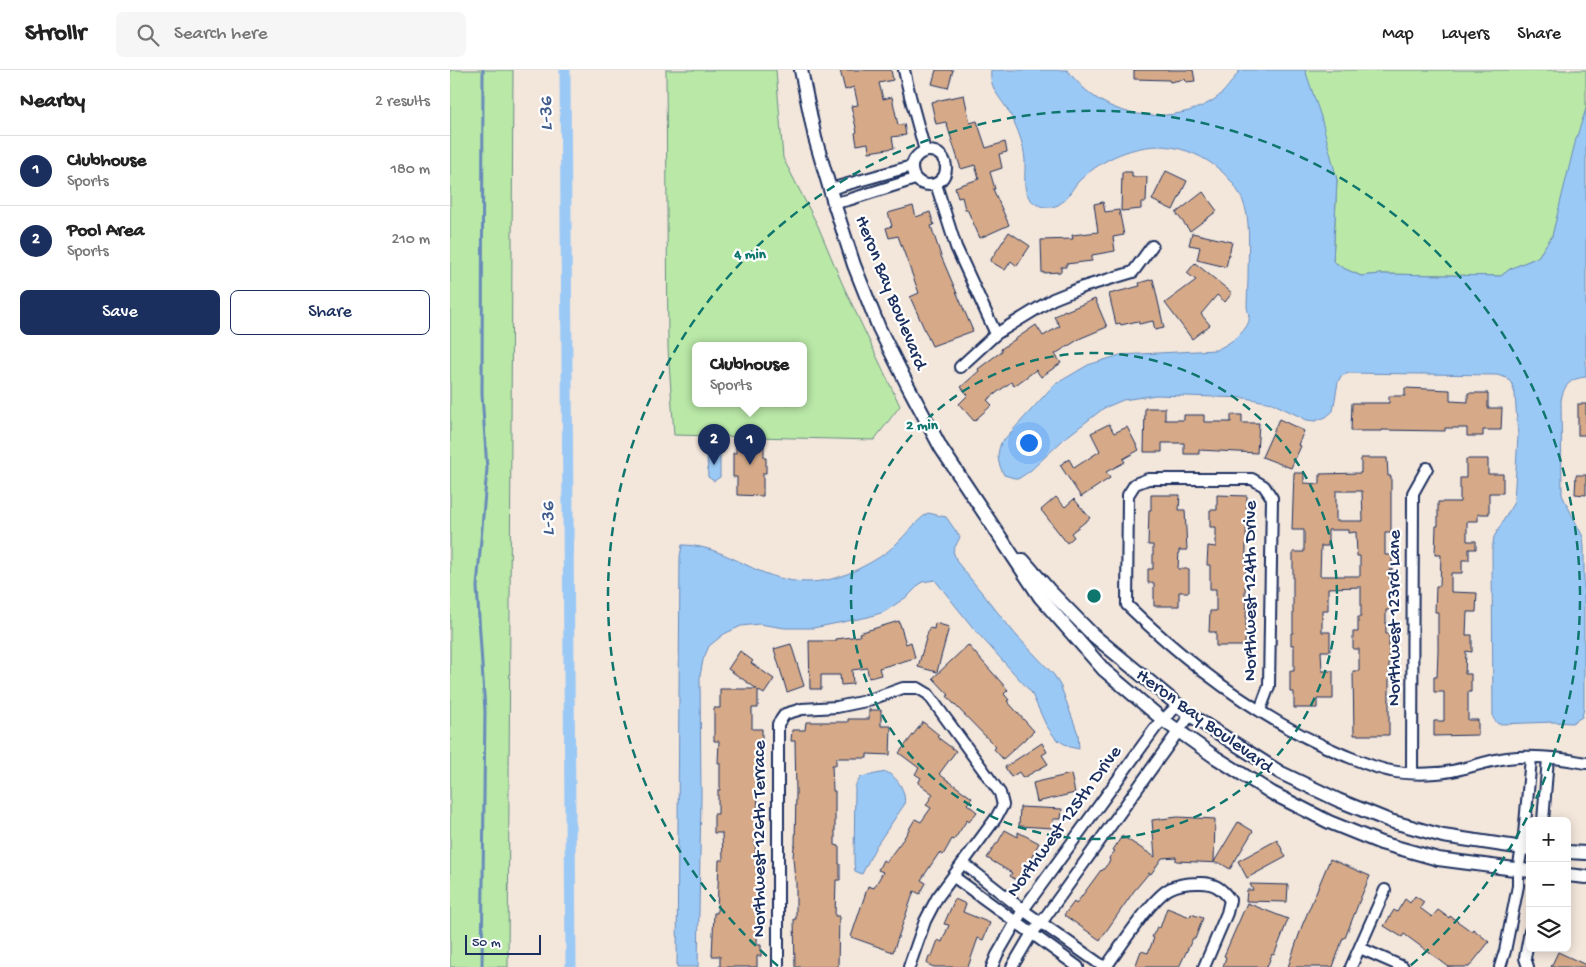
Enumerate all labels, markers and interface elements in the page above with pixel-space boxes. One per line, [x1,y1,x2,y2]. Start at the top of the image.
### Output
search box [116,12,466,57]
text: Strollr [25,20,86,49]
icon: search [134,21,162,49]
text: Search here [174,23,268,46]
text: Map [1382,24,1414,45]
text: Layers [1442,24,1489,45]
text: Share [1517,24,1561,45]
text: Nearby [20,90,85,115]
text: 2 results [375,93,430,112]
water label: L-36 [536,96,559,131]
text: Clubhouse [67,150,146,173]
text: 1 [33,161,39,180]
text: 180 m [391,161,430,180]
text: Sports [67,173,109,192]
street label: Heron Bay Boulevard [849,213,932,375]
text: Pool Area [67,220,144,243]
text: 2 [32,231,40,250]
text: 210 m [391,231,430,250]
text: Sports [67,243,109,262]
text: 4 min [733,246,767,264]
button: Save [20,290,220,335]
button: Share [230,290,430,335]
popup [692,342,807,407]
text: Clubhouse [710,354,789,377]
text: Sports [710,377,752,396]
text: 2 min [906,417,939,435]
pin: 2 [698,424,730,465]
pin: 1 [734,424,766,465]
your location [1016,430,1042,456]
water label: L-36 [538,501,561,536]
street label: Northwest 124th Drive [1240,501,1263,681]
street label: Northwest 123rd Lane [1384,530,1407,706]
centre of rings [1085,587,1103,605]
street label: Heron Bay Boulevard [1131,664,1279,781]
street label: Northwest 126th Terrace [749,740,772,938]
street label: Northwest 125th Drive [1002,742,1128,902]
map controls [1526,817,1571,952]
button: + [1526,817,1571,862]
button: − [1526,862,1571,907]
button: layers [1526,907,1571,952]
scale bar [465,932,541,955]
text: 50 m [472,935,501,952]

